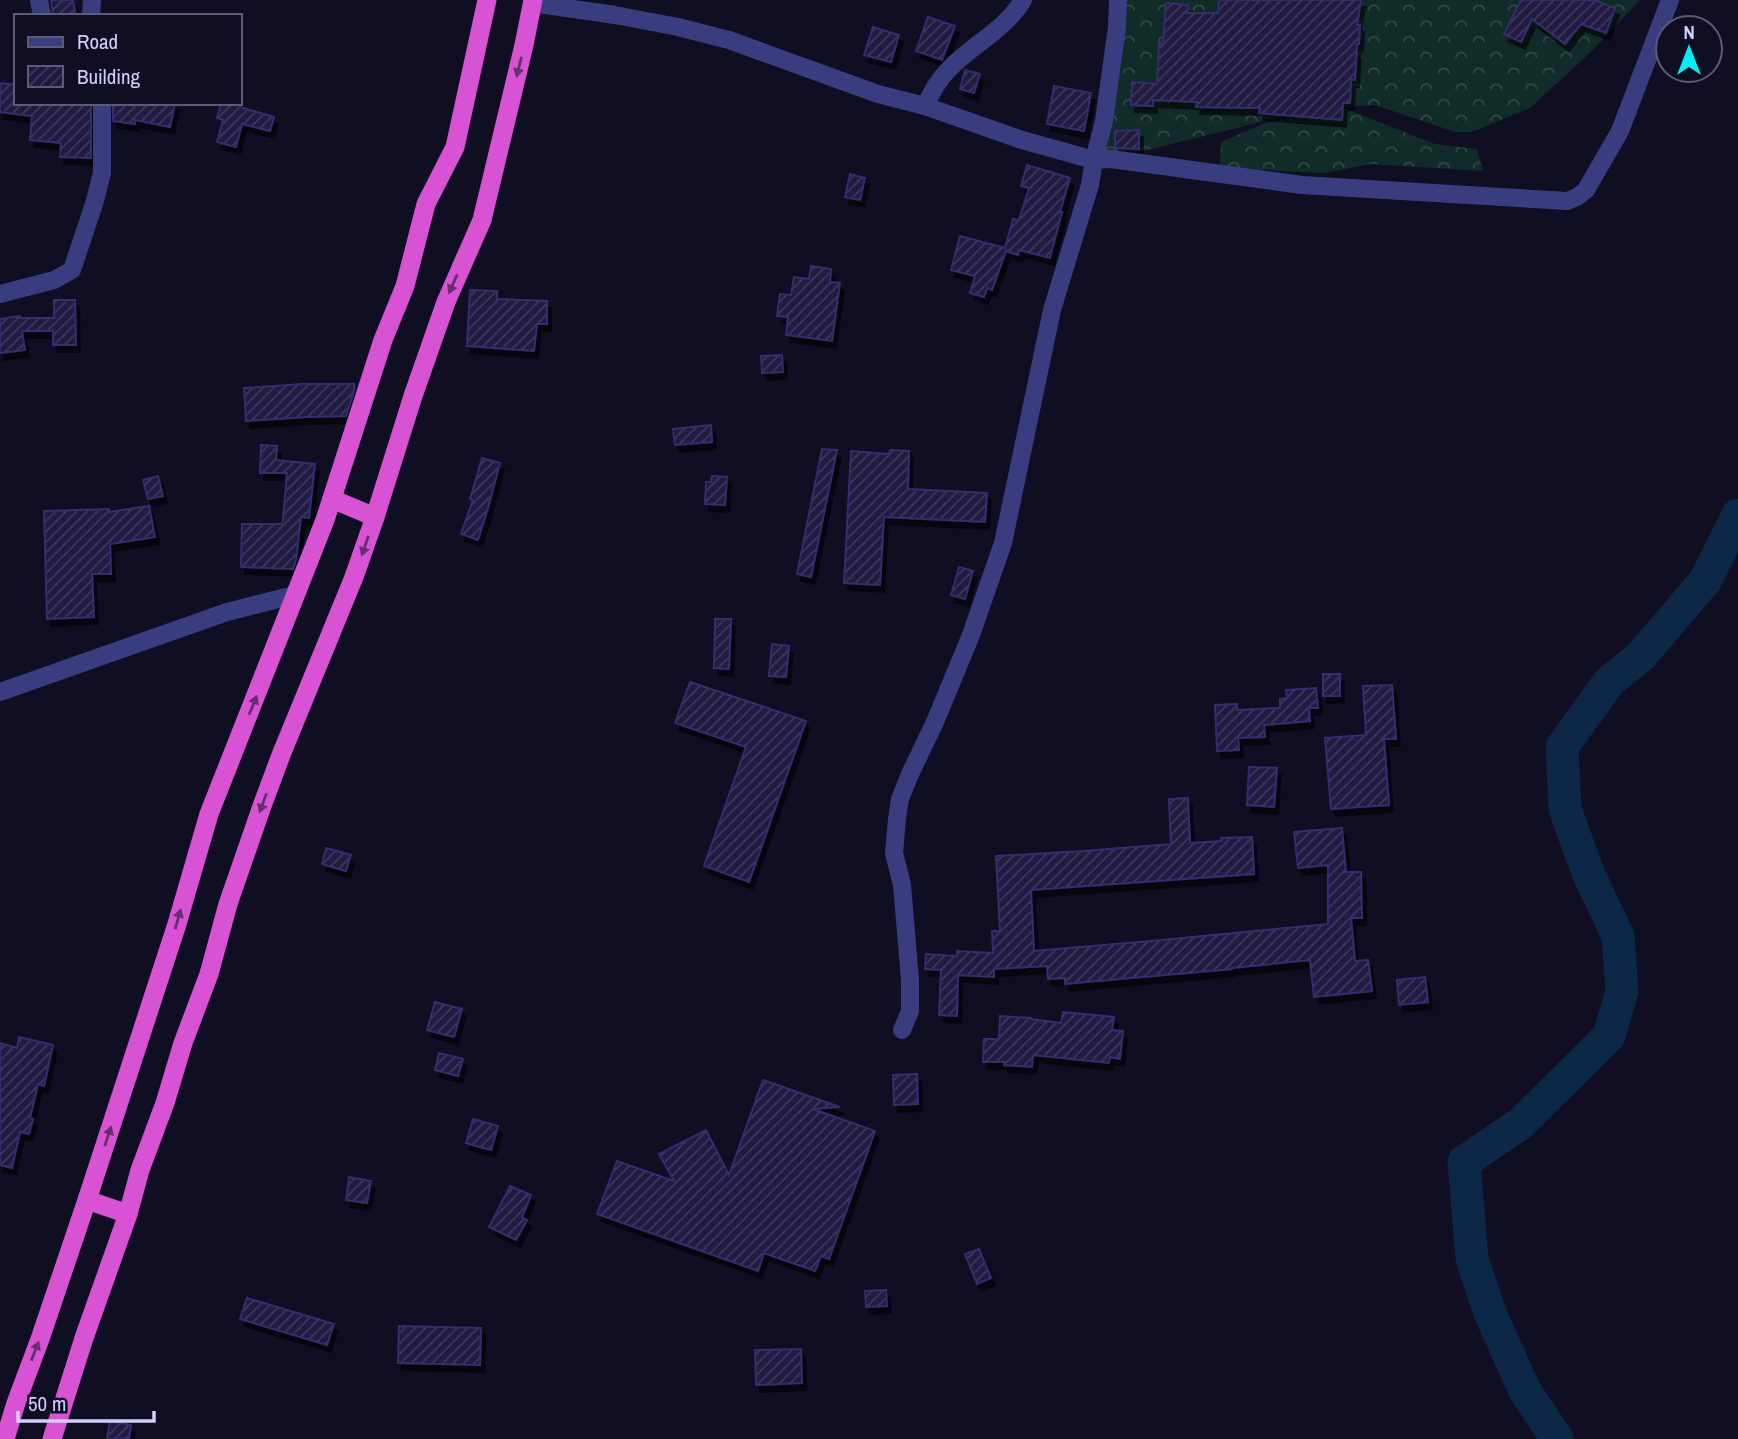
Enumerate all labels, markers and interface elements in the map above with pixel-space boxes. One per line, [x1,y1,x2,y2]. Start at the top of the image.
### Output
legend [14,14,242,105]
north arrow [1654,14,1724,84]
text: N [1683,19,1695,45]
text: Road [77,27,118,56]
one-way arrow [513,56,524,78]
text: Building [77,62,141,91]
one-way arrow [447,274,459,294]
one-way arrow [359,535,370,556]
one-way arrow [247,694,258,715]
one-way arrow [257,792,268,813]
one-way arrow [173,908,184,930]
one-way arrow [103,1125,114,1146]
one-way arrow [30,1341,41,1362]
scale bar [18,1380,154,1424]
text: 50 m [28,1389,66,1418]

